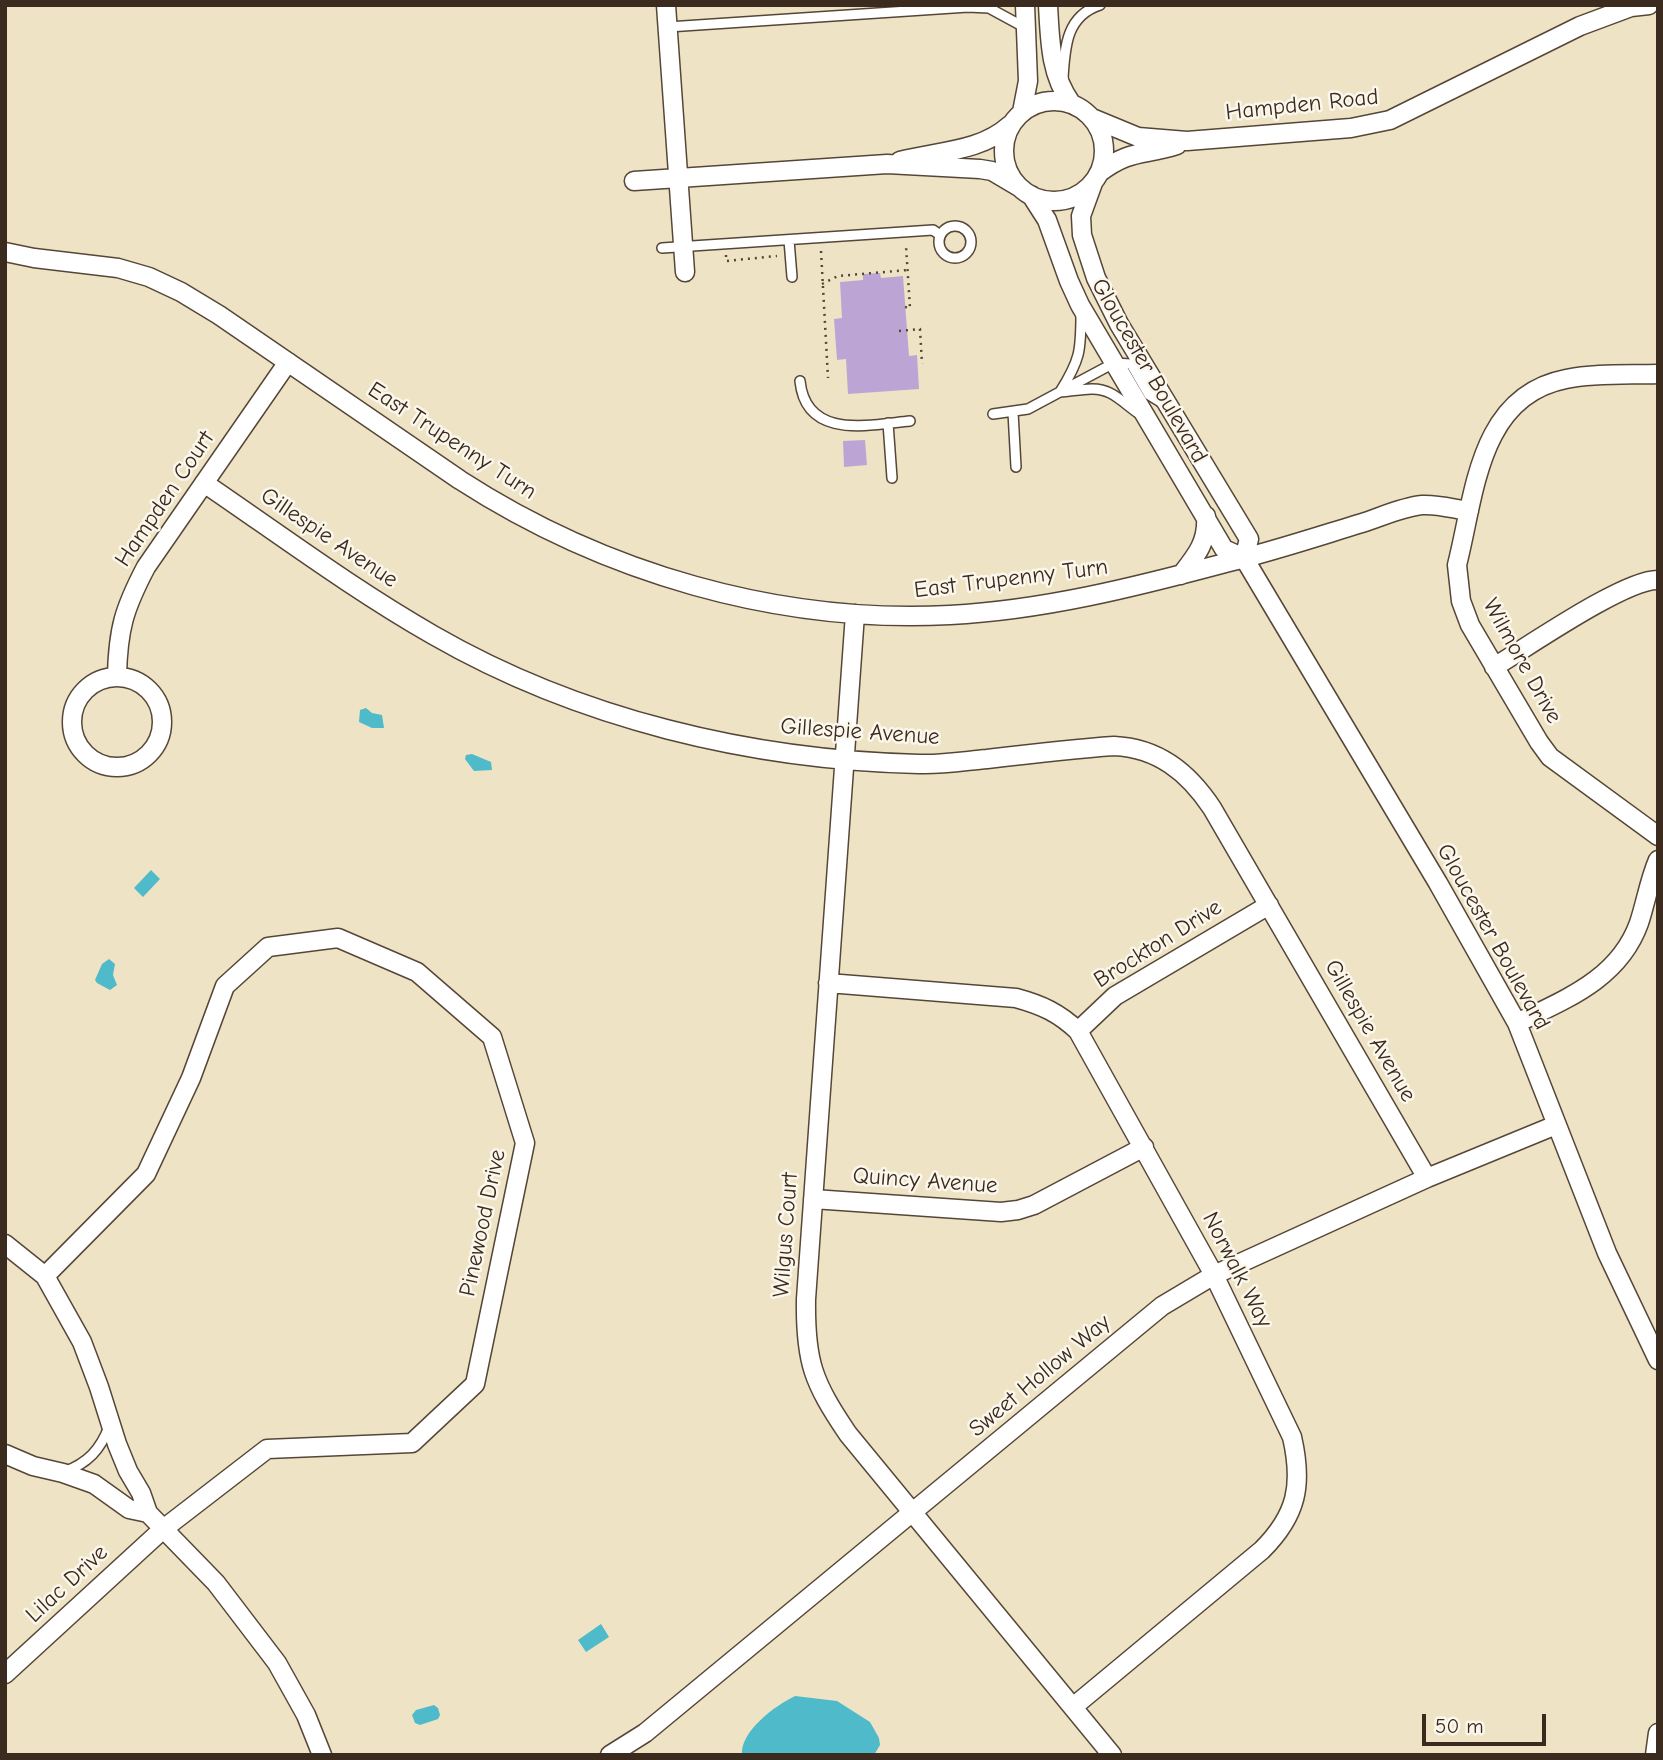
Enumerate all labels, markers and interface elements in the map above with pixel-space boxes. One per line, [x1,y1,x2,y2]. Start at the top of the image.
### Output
street label: Hampden Road [1224,83,1380,127]
street label: Gloucester Boulevard [1085,274,1213,468]
street label: East Trupenny Turn [363,376,541,506]
street label: Hampden Court [109,426,221,572]
street label: Gillespie Avenue [255,482,403,594]
street label: East Trupenny Turn [912,553,1110,605]
street label: Wilmore Drive [1476,594,1568,728]
street label: Gillespie Avenue [779,713,941,751]
street label: Gloucester Boulevard [1430,839,1556,1035]
street label: Brockton Drive [1089,894,1227,994]
street label: Gillespie Avenue [1318,955,1422,1107]
street label: Pinewood Drive [454,1147,512,1299]
street label: Quincy Avenue [852,1162,998,1200]
street label: Wilgus Court [768,1172,804,1298]
street label: Norwalk Way [1196,1208,1278,1332]
street label: Sweet Hollow Way [964,1309,1116,1443]
street label: Lilac Drive [20,1539,114,1629]
scale bar [1425,1700,1549,1744]
text: 50 m [1435,1714,1484,1738]

